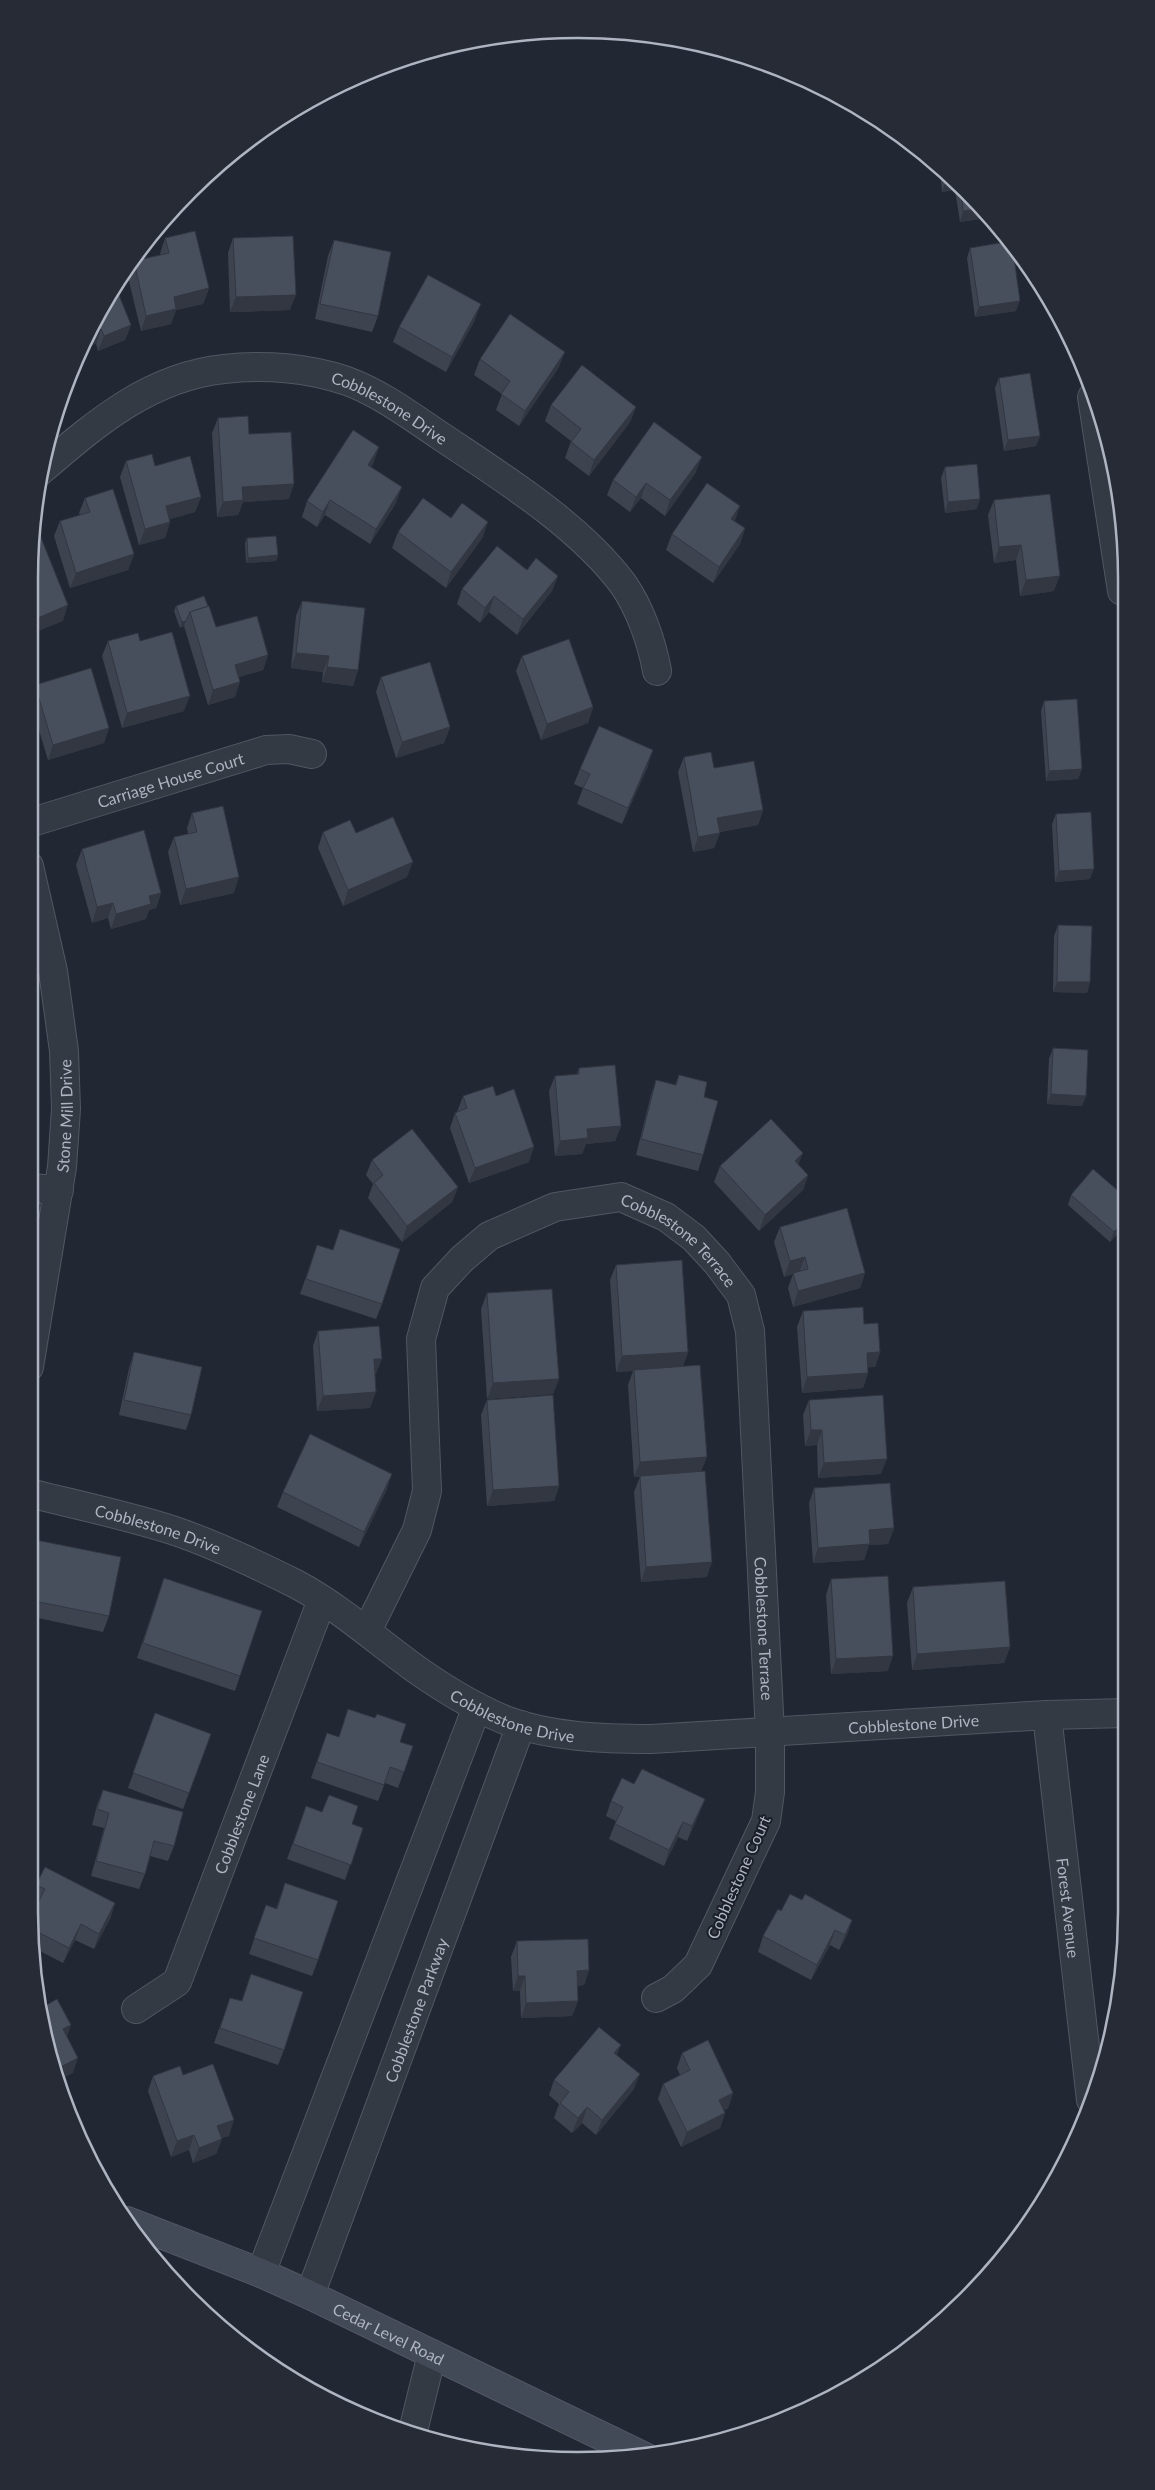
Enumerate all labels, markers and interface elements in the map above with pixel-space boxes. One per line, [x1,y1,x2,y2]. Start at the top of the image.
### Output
street label: Cobblestone Drive [330,367,452,448]
street label: Carriage House Court [95,748,246,811]
street label: Stone Mill Drive [52,1059,75,1174]
street label: Cobblestone Terrace [618,1189,741,1290]
street label: Cobblestone Drive [93,1500,224,1557]
street label: Cobblestone Terrace [752,1556,778,1701]
street label: Cobblestone Drive [447,1685,576,1745]
street label: Cobblestone Drive [847,1710,979,1737]
street label: Cobblestone Lane [210,1751,272,1876]
street label: Cobblestone Court [702,1812,774,1942]
street label: Forest Avenue [1054,1857,1084,1959]
street label: Cobblestone Parkway [380,1934,451,2085]
street label: Cedar Level Road [330,2298,448,2368]

